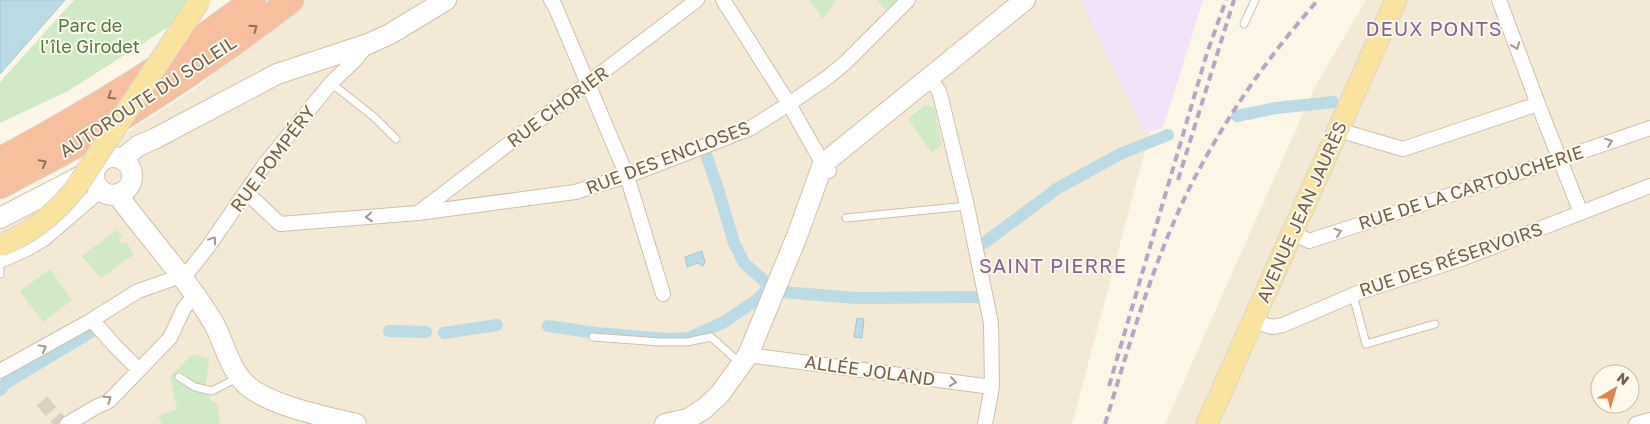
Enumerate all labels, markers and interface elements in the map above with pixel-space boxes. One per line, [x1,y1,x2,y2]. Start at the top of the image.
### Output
park label: Parc de l'île Girodet [40,14,140,57]
district label: DEUX PONTS [1365,16,1503,40]
one-way arrow [248,25,257,34]
street label: AUTOROUTE DU SOLEIL [55,31,240,162]
one-way arrow [1510,41,1520,50]
street label: RUE CHORIER [502,61,612,151]
one-way arrow [108,90,117,100]
street label: RUE POMPÉRY [225,101,320,216]
street label: RUE DES ENCLOSES [582,116,753,199]
street label: AVENUE JEAN JAURÈS [1251,118,1351,306]
one-way arrow [1604,138,1613,148]
street label: RUE DE LA CARTOUCHERIE [1355,140,1586,234]
one-way arrow [38,159,47,169]
one-way arrow [365,211,373,222]
street label: RUE DES RÉSERVOIRS [1356,217,1545,301]
one-way arrow [1334,227,1342,237]
one-way arrow [207,236,216,246]
district label: SAINT PIERRE [979,253,1127,277]
one-way arrow [38,344,47,354]
street label: ALLÉE JOLAND [803,350,937,390]
north arrow [1590,364,1640,414]
text: N [1614,368,1633,388]
one-way arrow [949,376,957,387]
one-way arrow [102,396,112,405]

